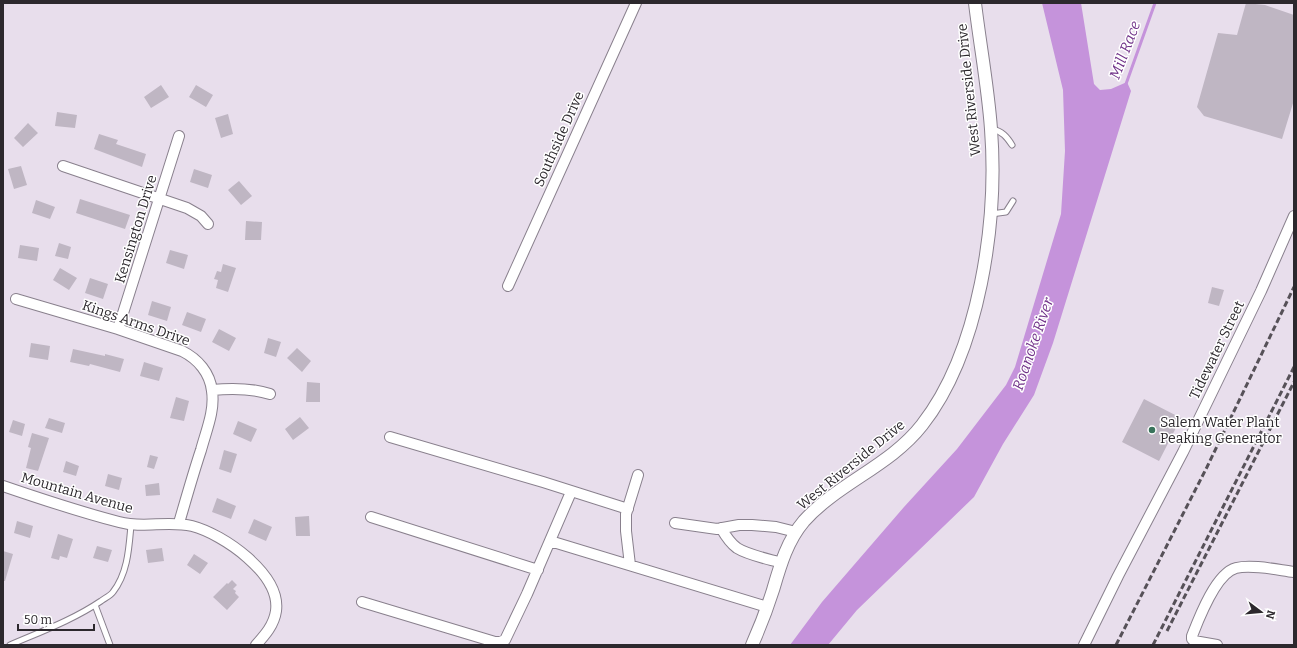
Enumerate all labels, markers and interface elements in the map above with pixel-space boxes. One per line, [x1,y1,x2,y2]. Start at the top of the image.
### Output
water label: Mill Race [1106,18,1144,82]
street label: West Riverside Drive [954,23,984,157]
street label: Southside Drive [530,89,588,189]
street label: Kensington Drive [111,173,161,285]
water label: Roanoke River [1009,295,1057,392]
street label: Kings Arms Drive [80,297,192,349]
street label: Tidewater Street [1186,298,1248,402]
place label: Salem Water Plant Peaking Generator [1160,414,1282,447]
street label: West Riverside Drive [794,416,908,514]
marker: Salem Water Plant Peaking Generator [1147,425,1157,435]
street label: Mountain Avenue [19,469,135,517]
north arrow [1241,592,1281,632]
scale bar [18,606,94,632]
text: N [1263,609,1278,621]
text: 50 m [24,613,53,627]

